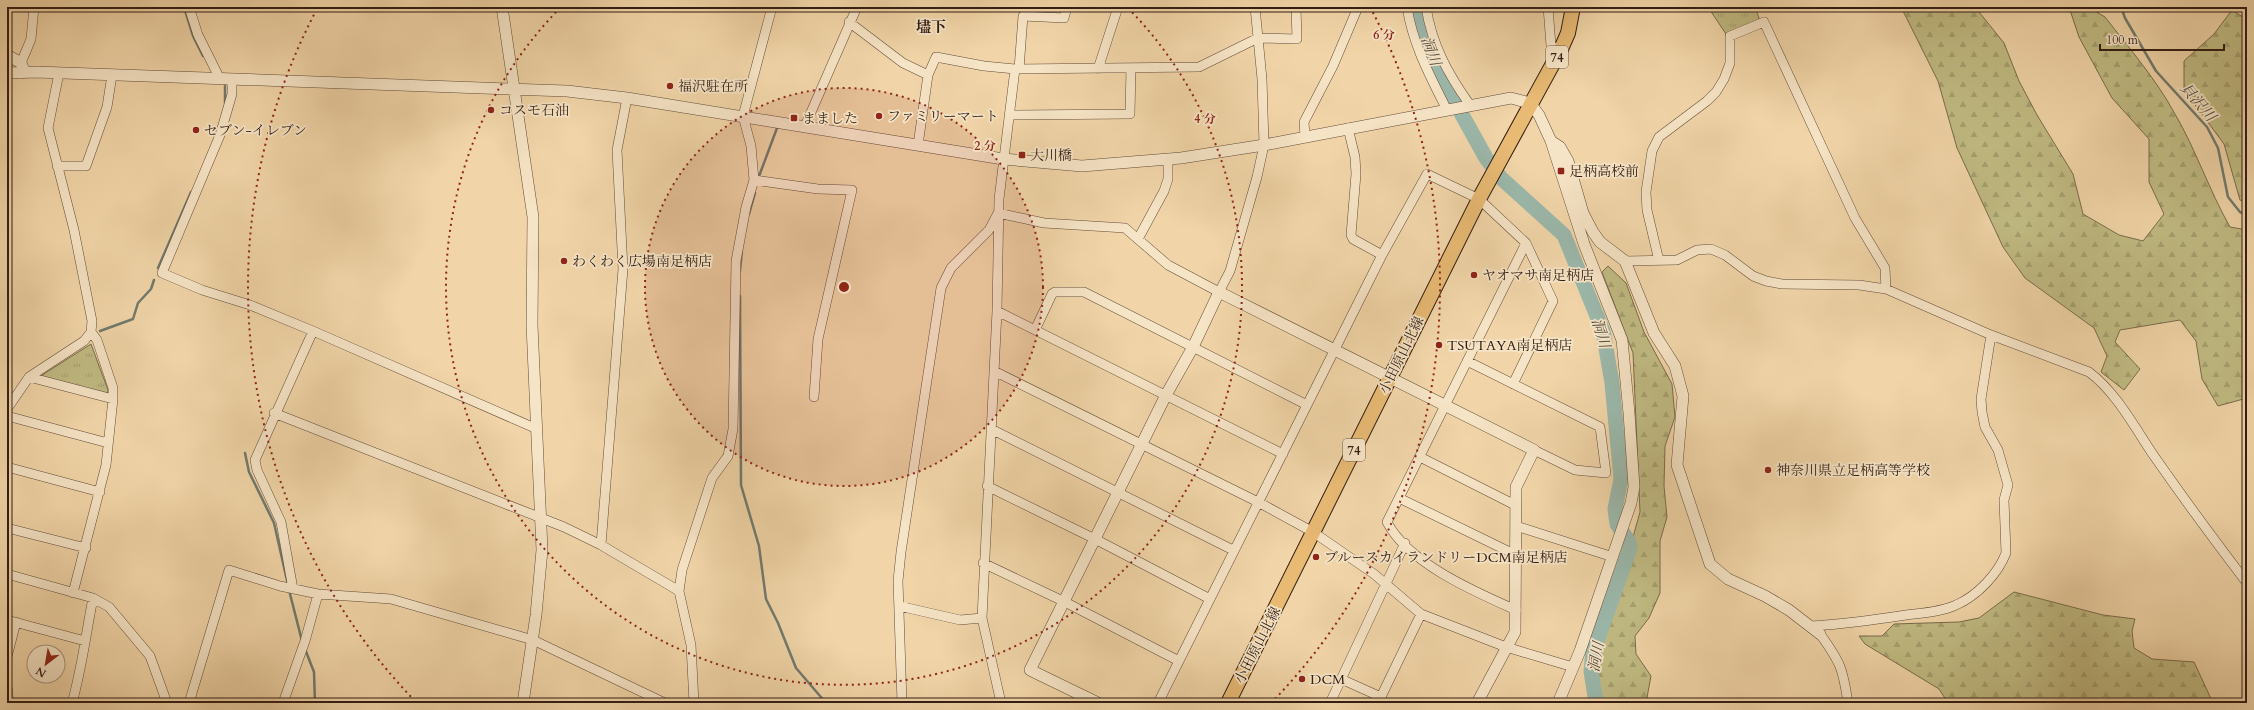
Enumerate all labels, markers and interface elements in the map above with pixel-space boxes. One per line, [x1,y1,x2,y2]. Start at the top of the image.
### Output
district label: 壗下 [916,17,946,37]
scale bar [2100,26,2224,52]
text: 6 分 [1373,27,1395,43]
text: 100 m [2106,32,2139,48]
water label: 洞川 [1416,33,1446,70]
road number: 74 [1546,46,1568,68]
place label: 福沢駐在所 [678,77,748,96]
water label: 貝沢川 [2176,78,2222,127]
marker: 福沢駐在所 [665,81,675,91]
place label: コスモ石油 [499,101,569,120]
marker: コスモ石油 [486,105,496,115]
place label: ファミリーマート [887,107,999,126]
place label: まました [802,109,858,128]
marker: ファミリーマート [874,111,884,121]
text: 4 分 [1194,111,1216,127]
marker: まました [789,113,799,123]
place label: セブン-イレブン [204,121,307,140]
marker: セブン-イレブン [191,125,201,135]
text: 2 分 [974,138,996,154]
place label: 大川橋 [1030,146,1072,165]
marker: 大川橋 [1017,150,1027,160]
place label: 足柄高校前 [1569,162,1639,181]
marker: 足柄高校前 [1556,166,1566,176]
place label: わくわく広場南足柄店 [572,252,712,271]
marker: わくわく広場南足柄店 [559,256,569,266]
place label: ヤオマサ南足柄店 [1482,266,1594,285]
marker: ヤオマサ南足柄店 [1469,270,1479,280]
centre of rings [837,280,851,294]
street label: 小田原山北線 [1374,313,1428,397]
water label: 洞川 [1587,316,1616,352]
place label: TSUTAYA南足柄店 [1447,336,1572,355]
marker: TSUTAYA南足柄店 [1434,340,1444,350]
road number: 74 [1343,439,1365,461]
place label: 神奈川県立足柄高等学校 [1776,461,1930,480]
marker: 神奈川県立足柄高等学校 [1763,465,1773,475]
place label: ブルースカイランドリーDCM南足柄店 [1324,548,1568,567]
marker: ブルースカイランドリーDCM南足柄店 [1311,552,1321,562]
street label: 小田原山北線 [1230,603,1285,687]
water label: 洞川 [1584,639,1609,674]
north arrow [26,644,66,684]
text: N [33,663,49,681]
place label: DCM [1310,670,1345,689]
marker: DCM [1297,674,1307,684]

